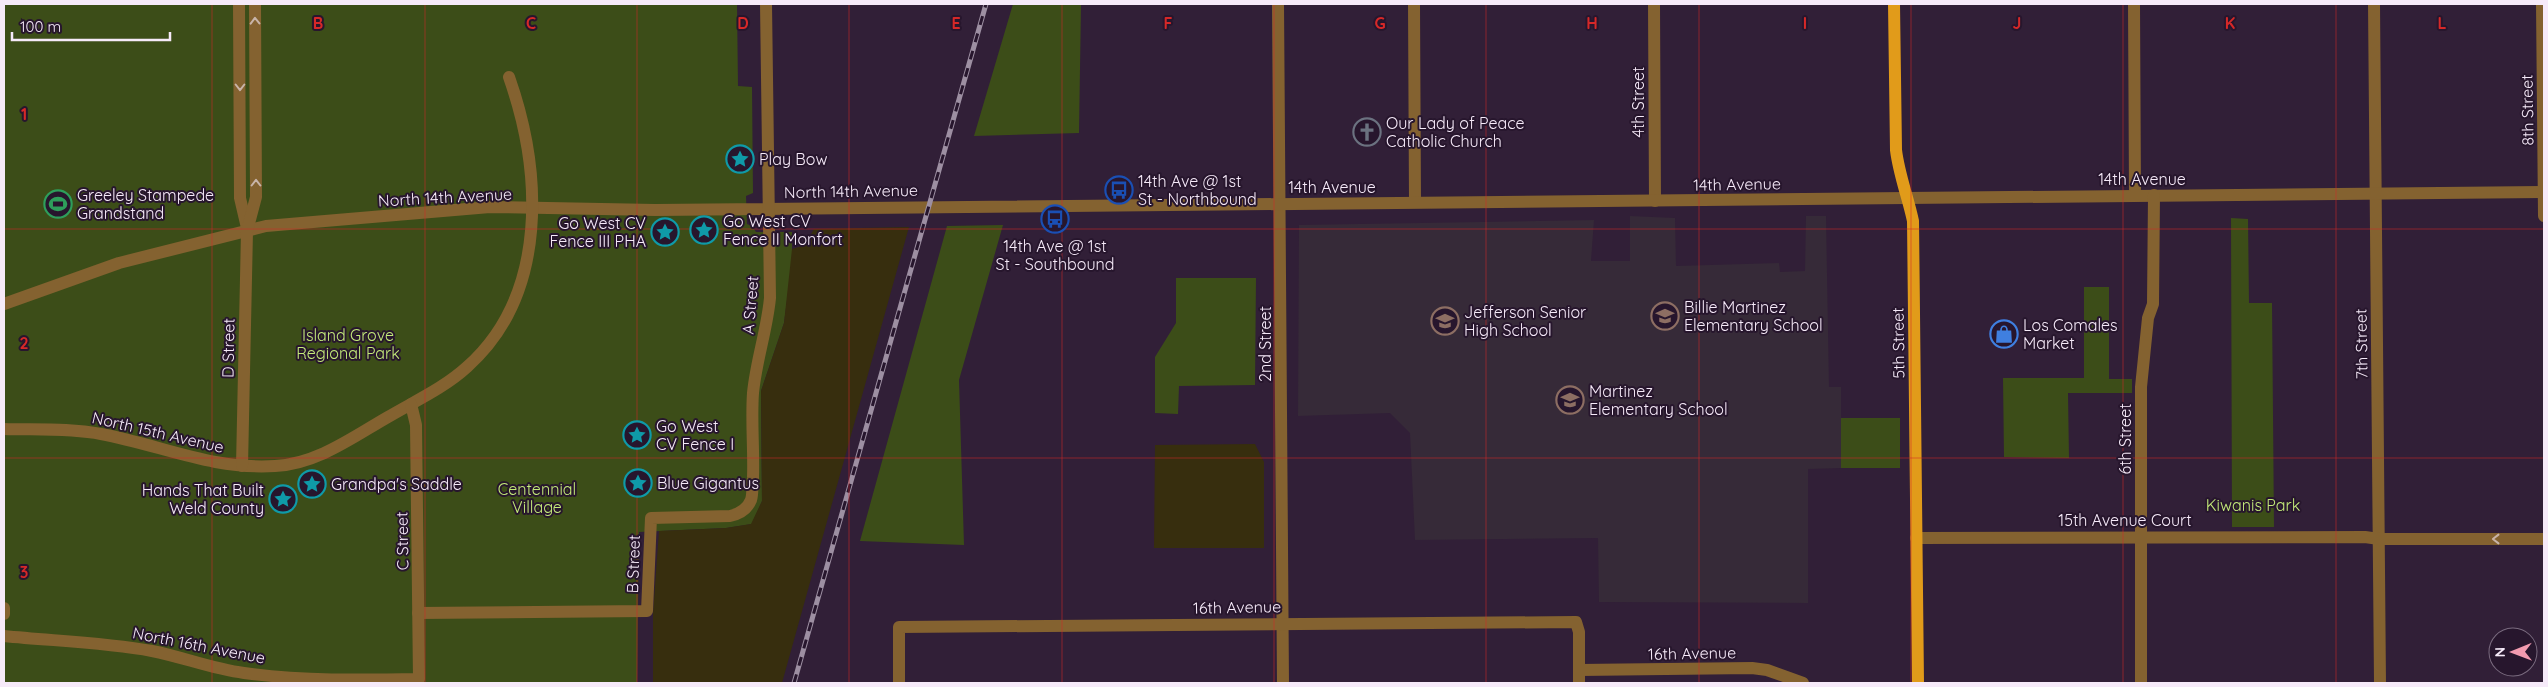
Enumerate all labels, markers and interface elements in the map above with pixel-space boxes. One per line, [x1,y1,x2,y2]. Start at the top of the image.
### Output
scale bar [12,10,170,42]
text: B [313,13,323,33]
text: C [526,13,536,33]
text: D [737,13,749,33]
text: E [951,13,961,33]
text: F [1164,13,1173,33]
text: G [1374,13,1386,33]
text: H [1586,13,1598,33]
text: I [1803,13,1807,33]
text: J [2013,13,2021,33]
text: K [2225,13,2235,33]
text: L [2438,13,2447,33]
one-way arrow [250,16,260,24]
text: 100 m [20,17,61,36]
street label: 4th Street [1628,66,1648,138]
street label: 8th Street [2516,74,2538,146]
one-way arrow [234,84,245,92]
text: 1 [21,104,27,124]
place label: Our Lady of Peace Catholic Church [1386,113,1525,151]
church icon: Our Lady of Peace Catholic Church [1352,117,1382,147]
place icon: Play Bow [725,144,755,174]
place label: Play Bow [759,149,827,169]
street label: 14th Avenue [2098,169,2186,189]
place label: 14th Ave @ 1st St - Northbound [1138,171,1257,209]
street label: 14th Avenue [1693,173,1781,195]
bus stop icon: 14th Ave @ 1st St - Northbound [1104,175,1134,205]
street label: 14th Avenue [1288,177,1376,197]
one-way arrow [251,179,261,186]
street label: North 14th Avenue [784,180,918,202]
street label: North 14th Avenue [378,184,512,210]
place label: Greeley Stampede Grandstand [77,185,214,223]
sports icon: Greeley Stampede Grandstand [43,189,73,219]
bus stop icon: 14th Ave @ 1st St - Southbound [1040,204,1070,234]
place label: Go West CV Fence II Monfort [723,211,843,249]
place label: Go West CV Fence III PHA [549,213,646,251]
place icon: Go West CV Fence II Monfort [689,215,719,245]
place icon: Go West CV Fence III PHA [650,217,680,247]
place label: 14th Ave @ 1st St - Southbound [995,236,1115,274]
street label: A Street [737,275,763,335]
place label: Billie Martinez Elementary School [1684,297,1823,335]
school or university icon: Billie Martinez Elementary School [1650,301,1680,331]
place label: Jefferson Senior High School [1464,302,1586,340]
street label: 2nd Street [1255,306,1275,382]
school or university icon: Jefferson Senior High School [1430,306,1460,336]
street label: 5th Street [1887,307,1909,379]
street label: 7th Street [2350,308,2372,380]
place label: Los Comales Market [2023,315,2118,353]
street label: D Street [217,318,239,378]
shop icon: Los Comales Market [1989,319,2019,349]
park label: Island Grove Regional Park [296,325,400,363]
text: 2 [19,333,29,353]
place label: Martinez Elementary School [1589,381,1728,419]
school or university icon: Martinez Elementary School [1555,385,1585,415]
street label: 6th Street [2115,403,2135,475]
street label: North 15th Avenue [90,407,226,457]
place label: Go West CV Fence I [656,416,734,454]
place icon: Go West CV Fence I [622,420,652,450]
place icon: Blue Gigantus [623,468,653,498]
place icon: Grandpa's Saddle [297,469,327,499]
place label: Blue Gigantus [657,473,759,493]
place label: Grandpa's Saddle [331,474,462,494]
park label: Centennial Village [498,479,576,517]
place label: Hands That Built Weld County [142,480,264,518]
place icon: Hands That Built Weld County [268,484,298,514]
park label: Kiwanis Park [2206,495,2300,515]
street label: 15th Avenue Court [2058,510,2192,530]
street label: C Street [391,512,413,570]
street label: B Street [622,534,644,594]
one-way arrow [2491,534,2499,544]
text: 3 [20,562,28,582]
street label: 16th Avenue [1193,596,1281,618]
street label: North 16th Avenue [131,622,267,668]
north arrow [2488,627,2538,677]
street label: 16th Avenue [1648,642,1736,664]
text: N [2491,647,2509,658]

